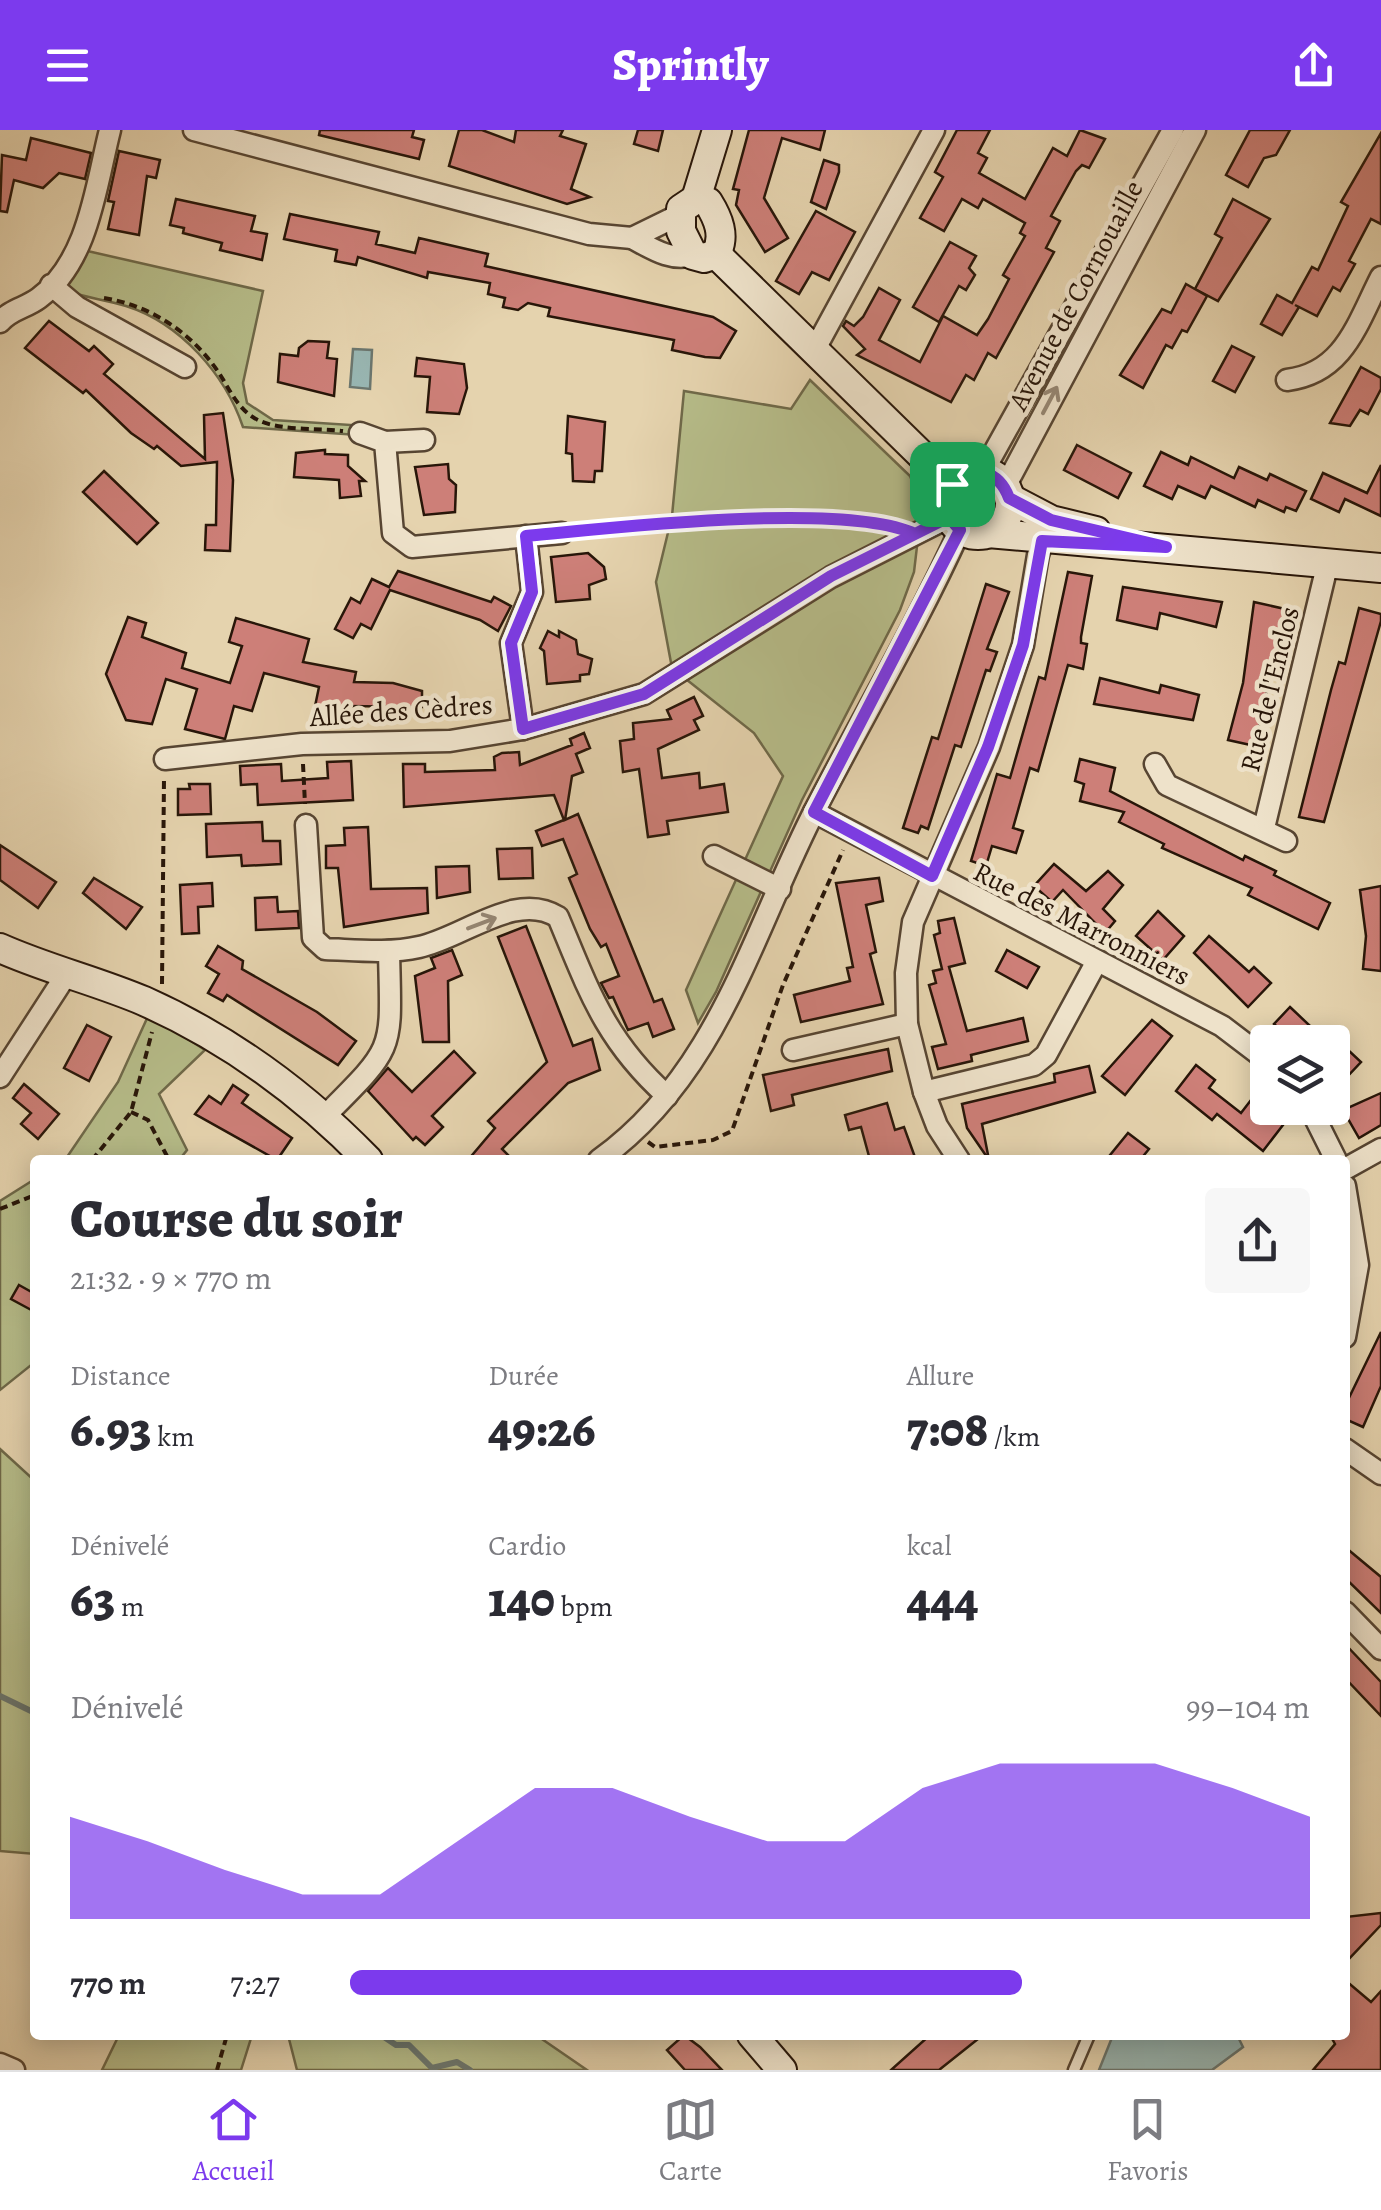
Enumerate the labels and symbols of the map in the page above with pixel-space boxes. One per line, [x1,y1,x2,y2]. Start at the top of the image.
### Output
street label: Avenue de Cornouaille [999,174,1153,418]
one-way arrow [1040,386,1060,416]
pin [910,442,995,527]
street label: Rue de l'Enclos [1231,602,1309,776]
street label: Allée des Cèdres [307,686,494,736]
street label: Rue des Marronniers [967,853,1196,995]
one-way arrow [466,913,497,931]

